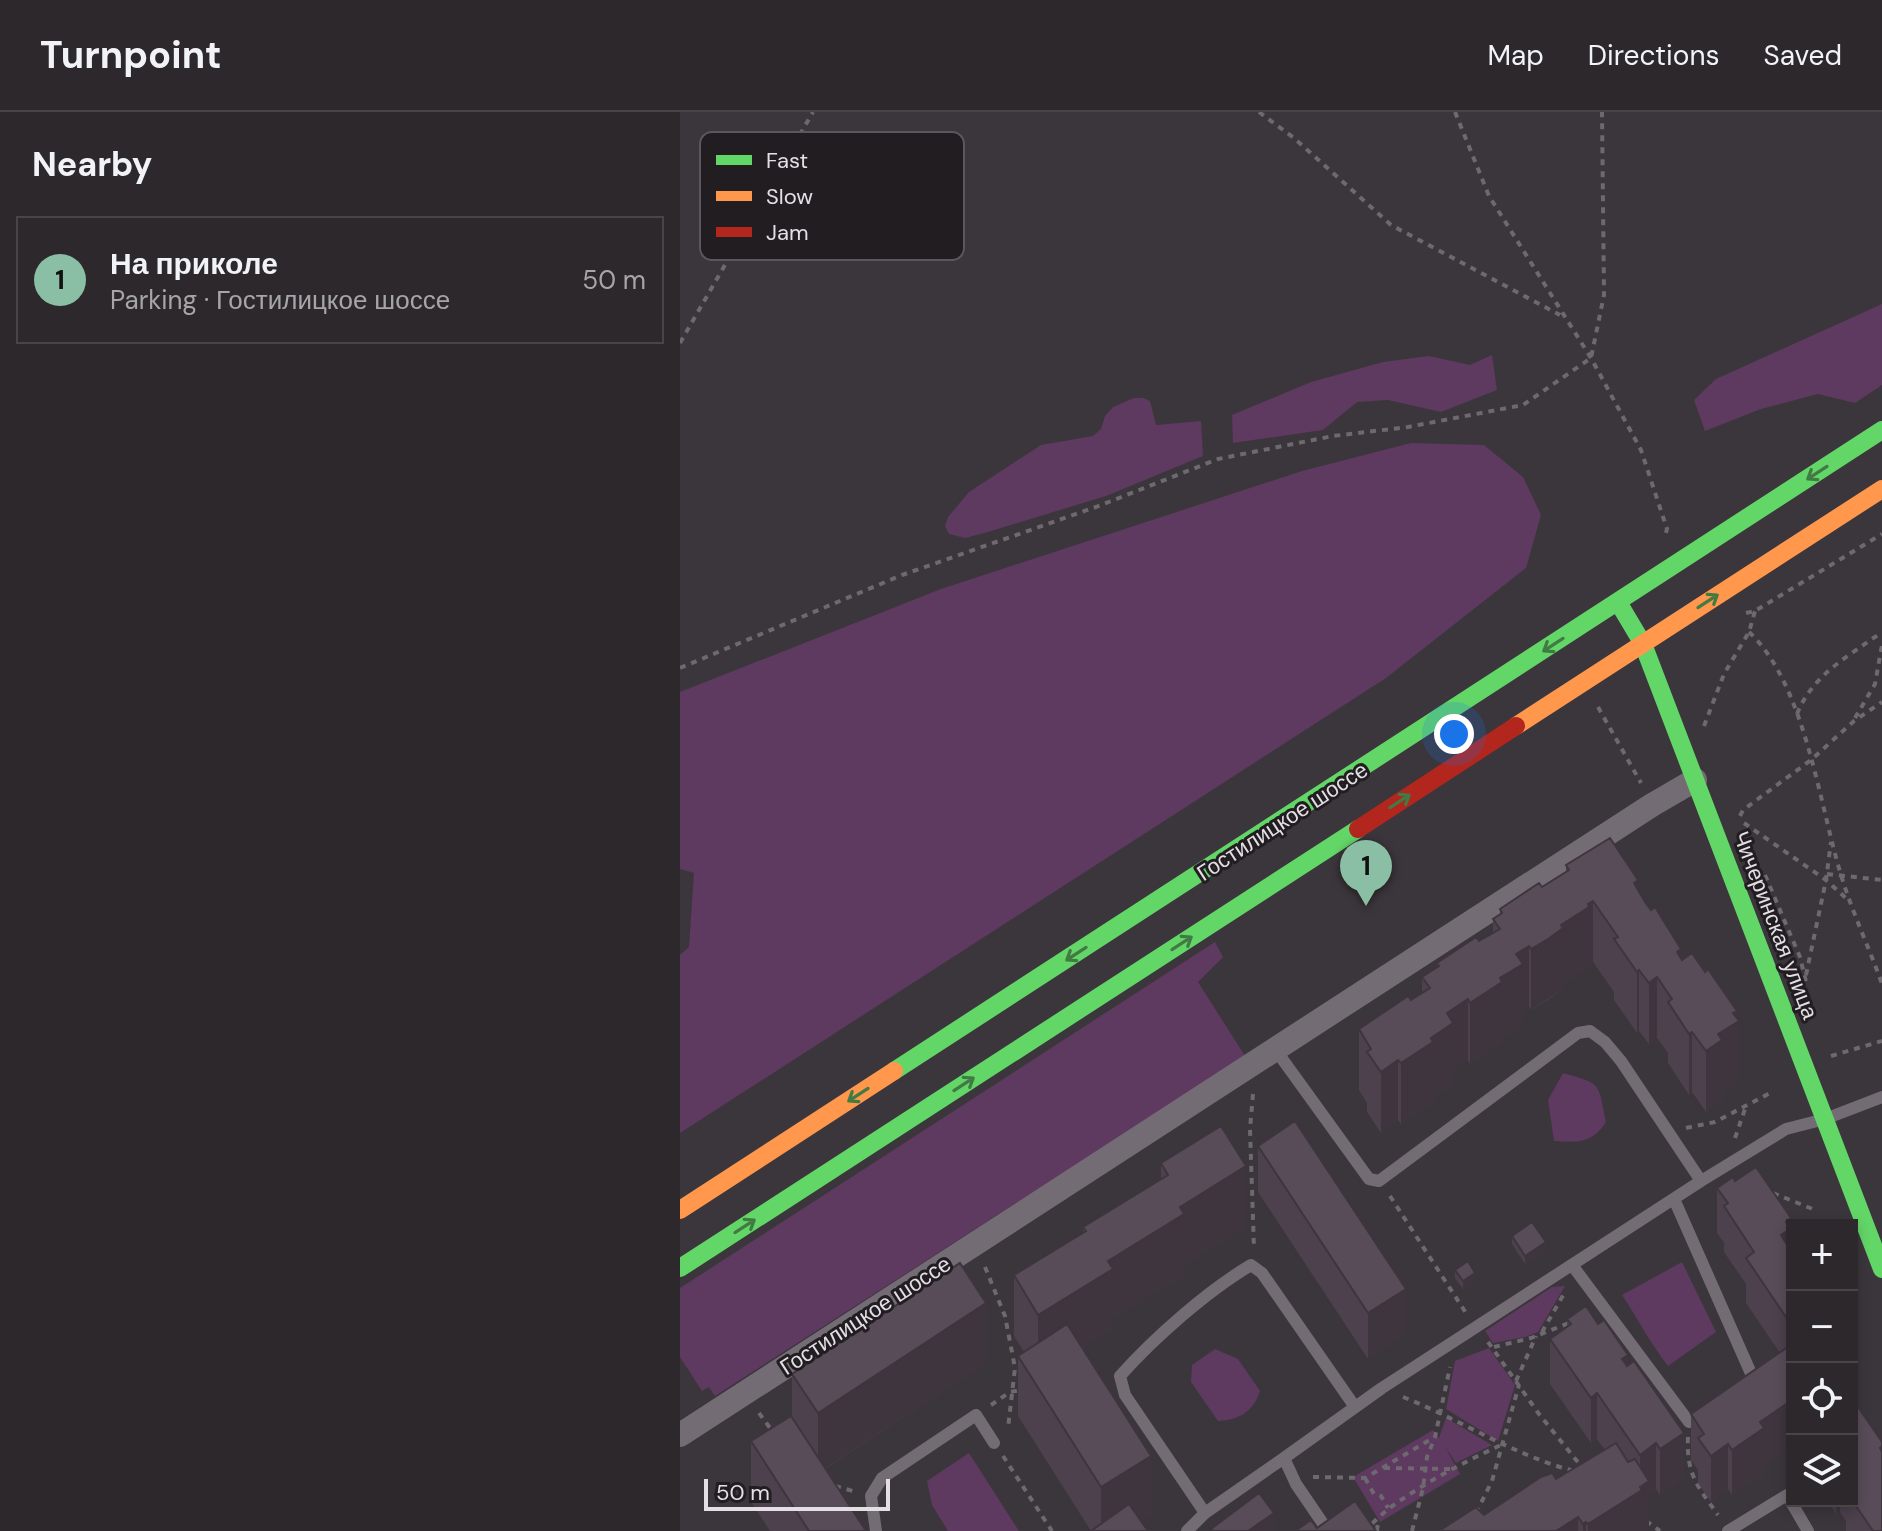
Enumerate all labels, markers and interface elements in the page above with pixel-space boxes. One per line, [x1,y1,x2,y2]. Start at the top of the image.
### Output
text: Turnpoint [40,30,222,80]
text: Map [1487,37,1544,74]
text: Directions [1588,37,1720,74]
text: Saved [1764,37,1842,74]
legend [700,132,964,260]
text: Nearby [32,142,152,187]
text: Fast [766,146,808,175]
text: Slow [766,182,813,211]
text: Jam [766,218,809,247]
text: На приколе [110,244,278,283]
text: 1 [55,263,65,297]
text: 50 m [582,263,646,297]
text: Parking · Гостилицкое шоссе [110,283,450,317]
one-way arrow [1806,465,1829,481]
one-way arrow [1696,593,1719,609]
one-way arrow [1543,637,1565,653]
your location [1434,714,1474,754]
street label: Гостилицкое шоссе [1191,755,1373,888]
one-way arrow [1388,793,1411,809]
street label: Чичеринская улица [1726,827,1825,1024]
pin: 1 [1340,840,1392,906]
one-way arrow [1170,934,1192,951]
one-way arrow [1066,945,1088,962]
one-way arrow [952,1076,974,1093]
one-way arrow [847,1087,870,1103]
one-way arrow [734,1217,756,1234]
map controls [1786,1219,1858,1507]
button: + [1786,1219,1858,1291]
street label: Гостилицкое шоссе [774,1249,956,1382]
button: − [1786,1291,1858,1363]
button: locate [1786,1363,1858,1435]
button: layers [1786,1435,1858,1507]
scale bar [704,1475,890,1511]
text: 50 m [716,1478,770,1507]

